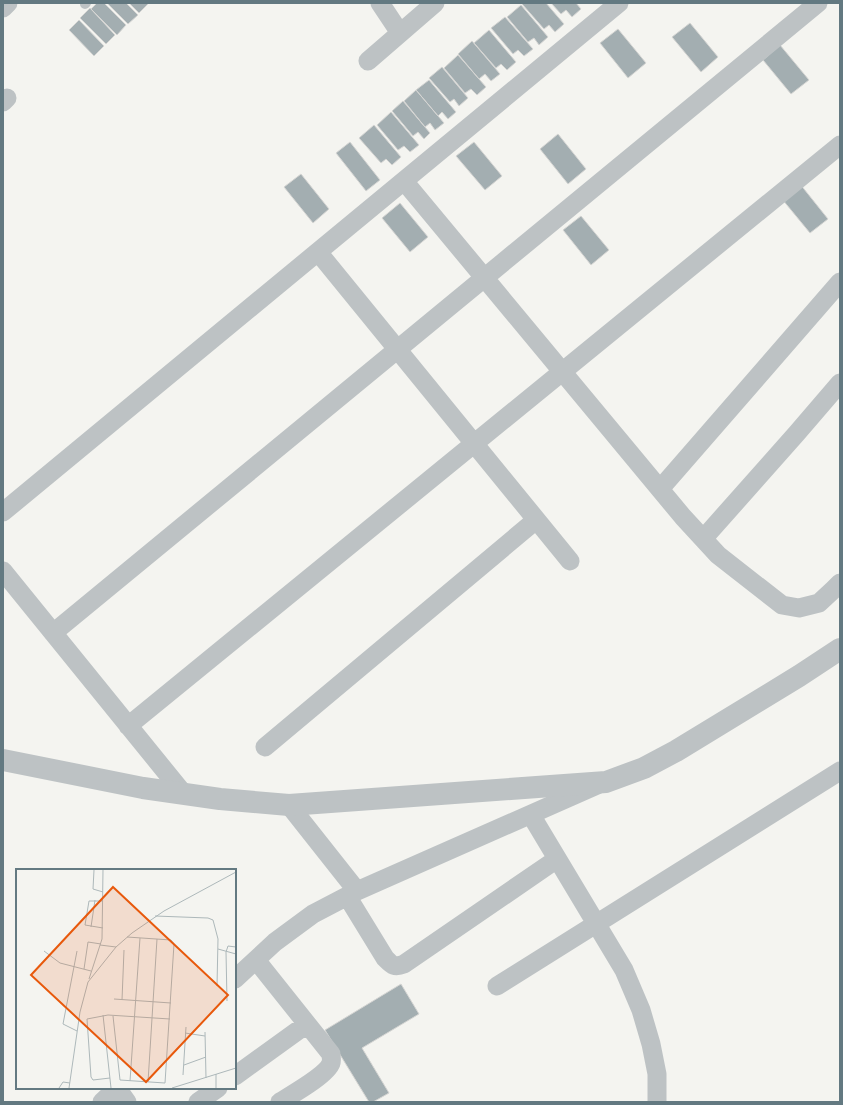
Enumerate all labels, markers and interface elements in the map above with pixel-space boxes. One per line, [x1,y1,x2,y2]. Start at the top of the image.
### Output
inset map [16,869,236,1089]

